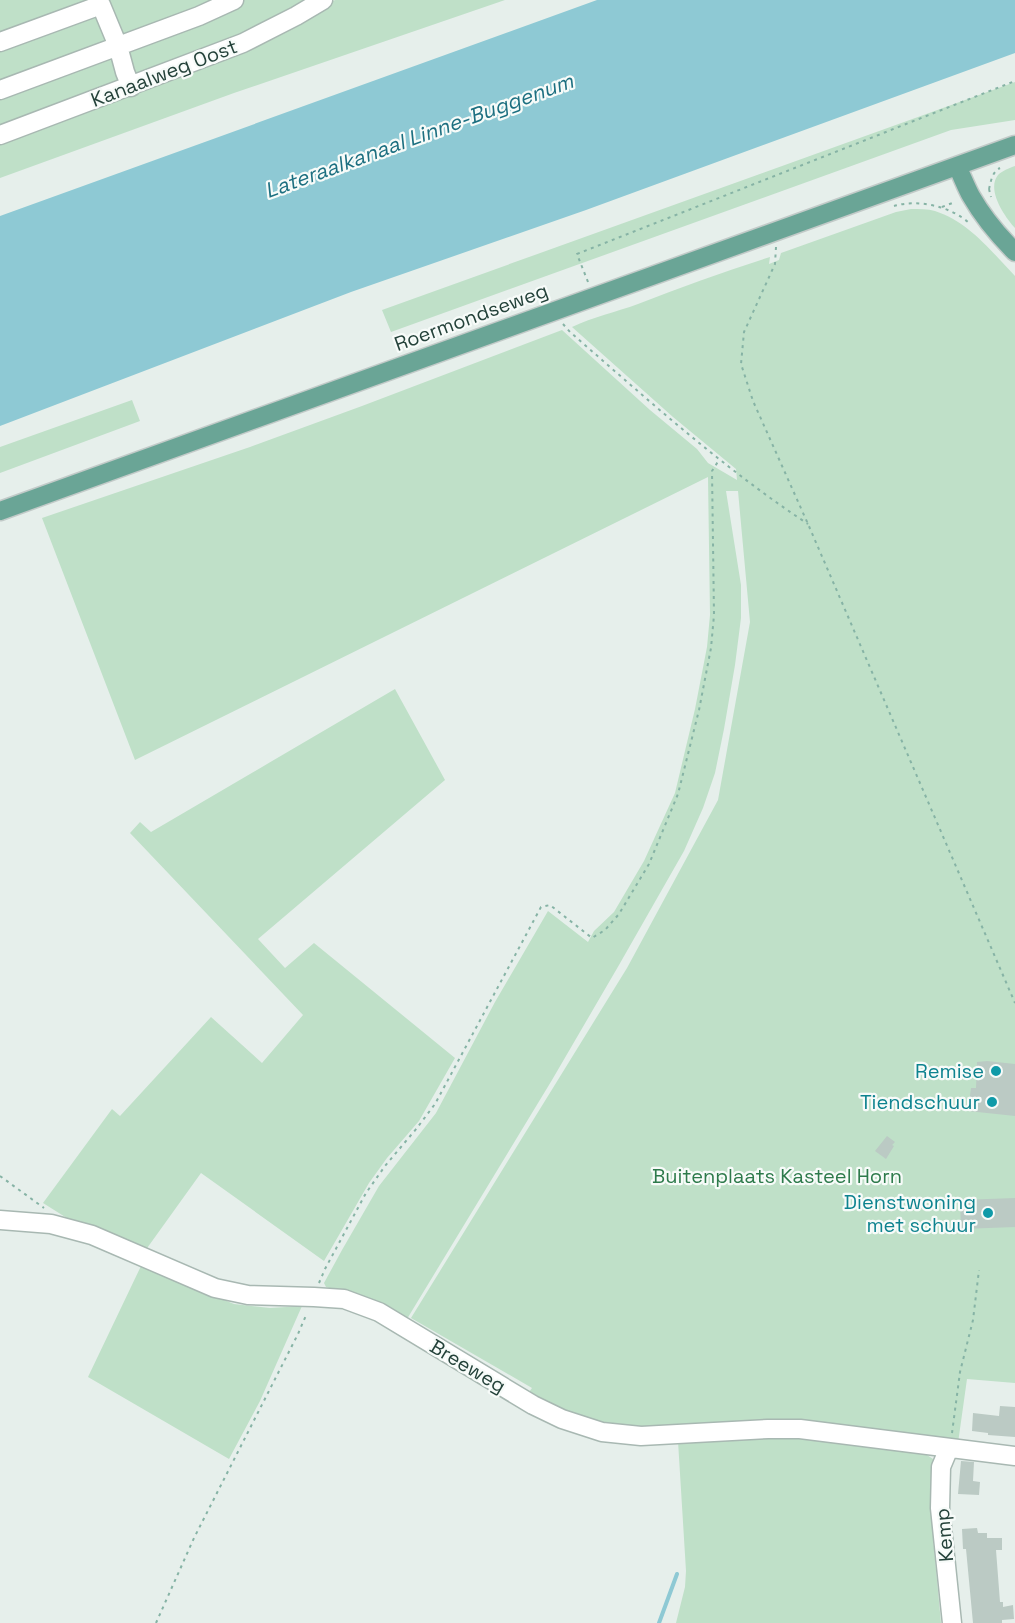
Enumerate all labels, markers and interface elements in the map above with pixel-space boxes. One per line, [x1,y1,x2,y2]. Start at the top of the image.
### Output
street label: Kanaalweg Oost [87,33,241,113]
water label: Lateraalkanaal Linne-Buggenum [261,67,578,204]
street label: Roermondseweg [391,277,551,357]
place label: Remise [915,1058,984,1084]
marker: Remise [989,1064,1003,1078]
place label: Tiendschuur [860,1089,980,1115]
marker: Tiendschuur [985,1095,999,1109]
park label: Buitenplaats Kasteel Horn [652,1163,902,1189]
place label: Dienstwoning met schuur [844,1189,976,1238]
marker: Dienstwoning met schuur [981,1206,995,1220]
street label: Breeweg [425,1333,511,1399]
street label: Kemp [929,1507,959,1563]

